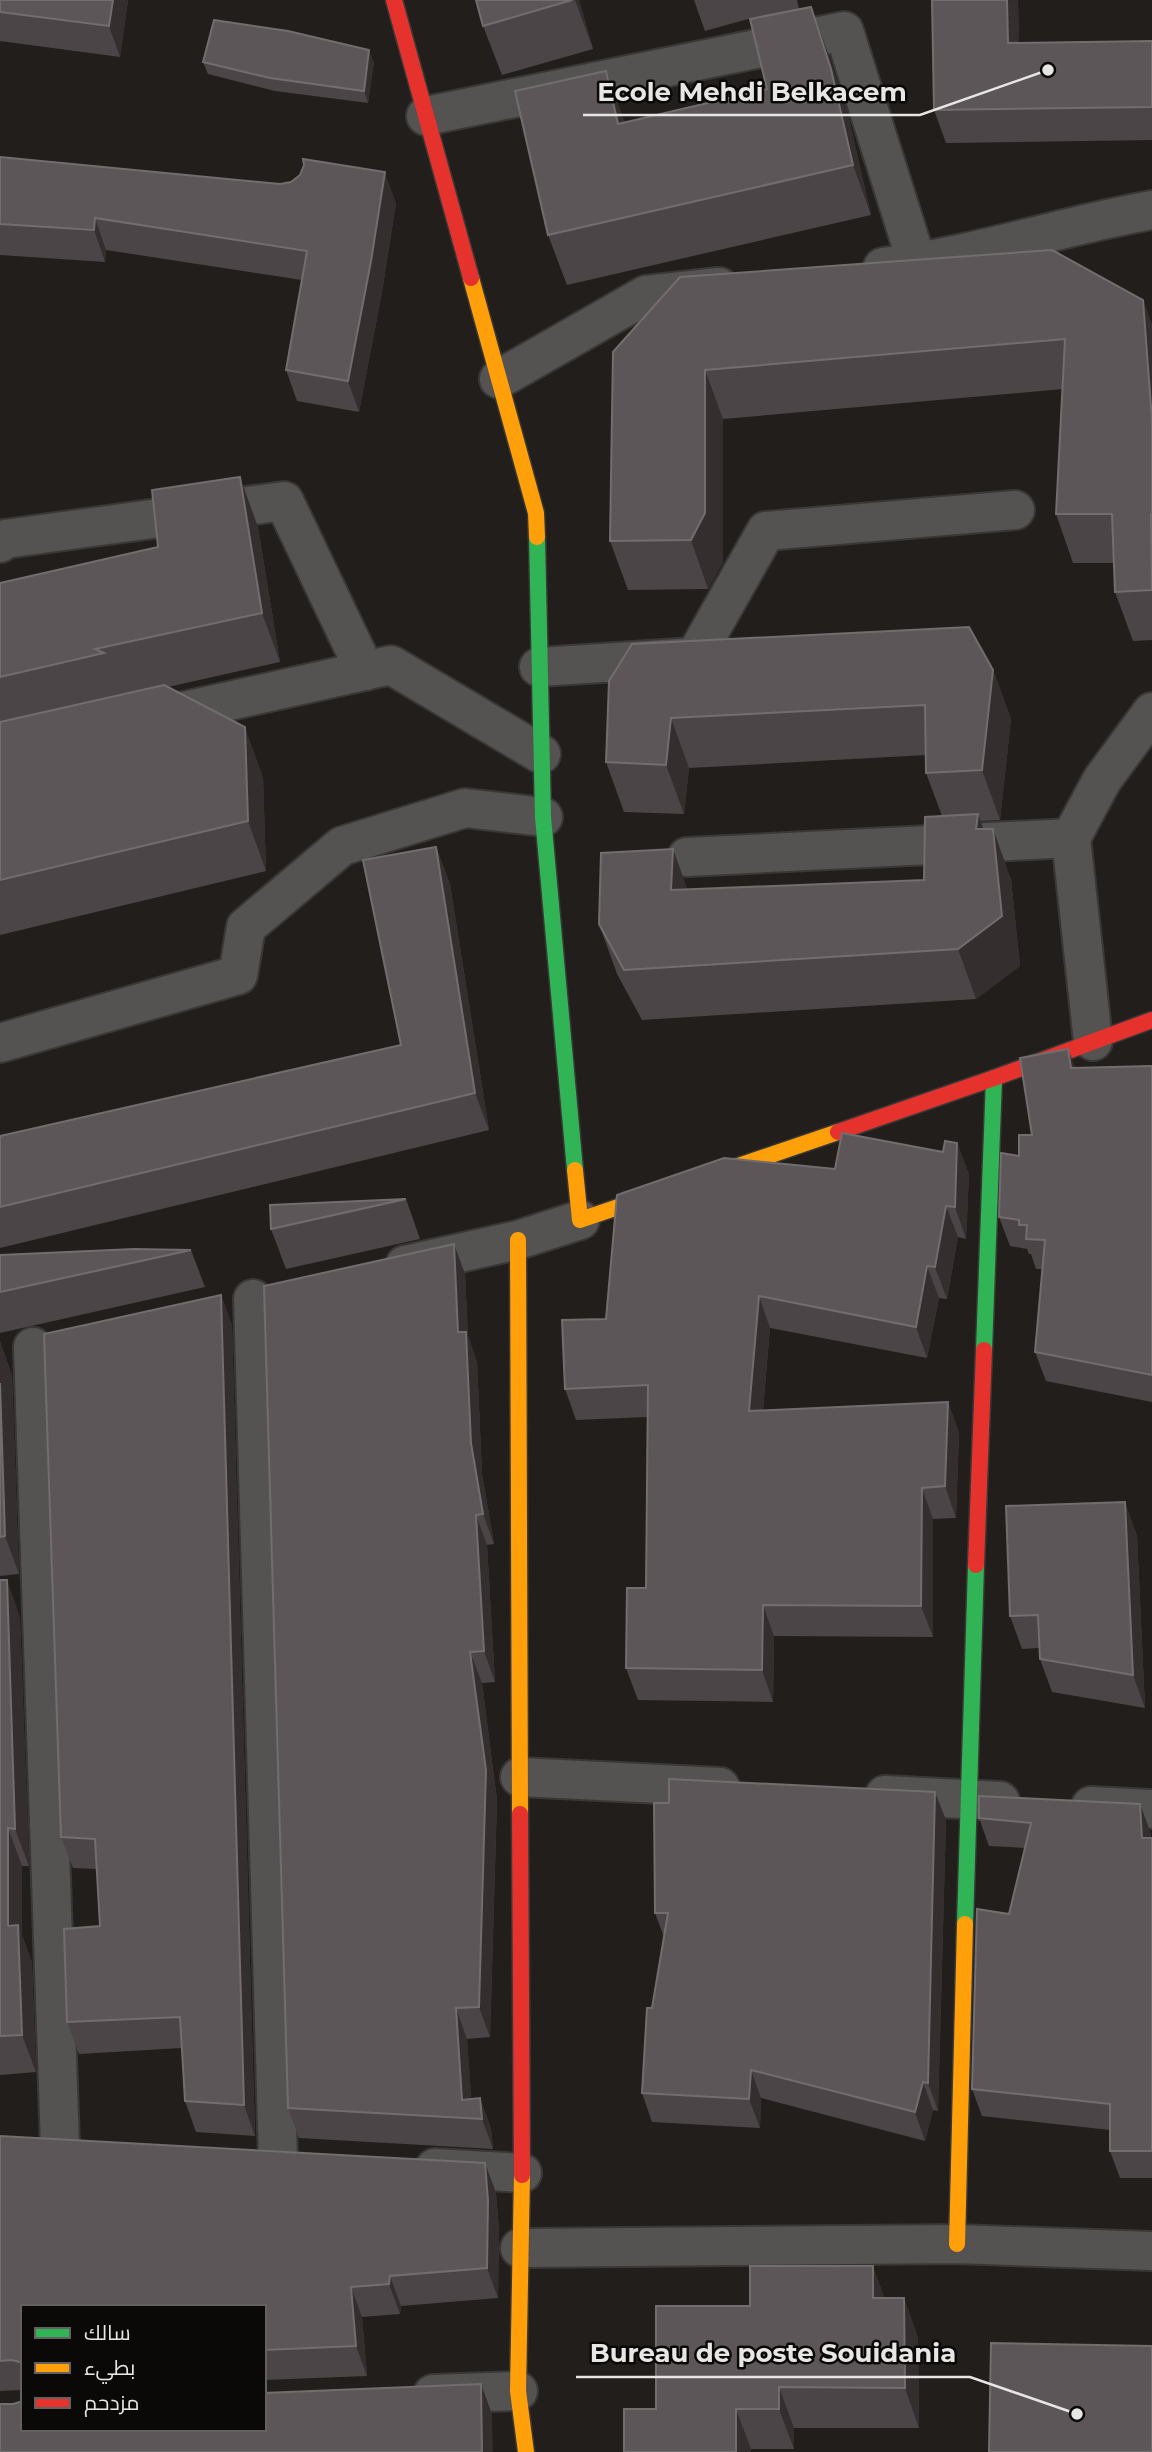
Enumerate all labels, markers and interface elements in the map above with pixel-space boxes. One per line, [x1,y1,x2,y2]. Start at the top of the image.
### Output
callout: Ecole Mehdi Belkacem [583,68,920,115]
text: Ecole Mehdi Belkacem [597,76,907,108]
legend [21,2305,266,2431]
text: سالك [84,2320,131,2345]
callout: Bureau de poste Souidania [576,2330,970,2377]
text: Bureau de poste Souidania [590,2337,956,2369]
text: بطيء [84,2355,135,2384]
text: مزدحم [84,2390,139,2417]

